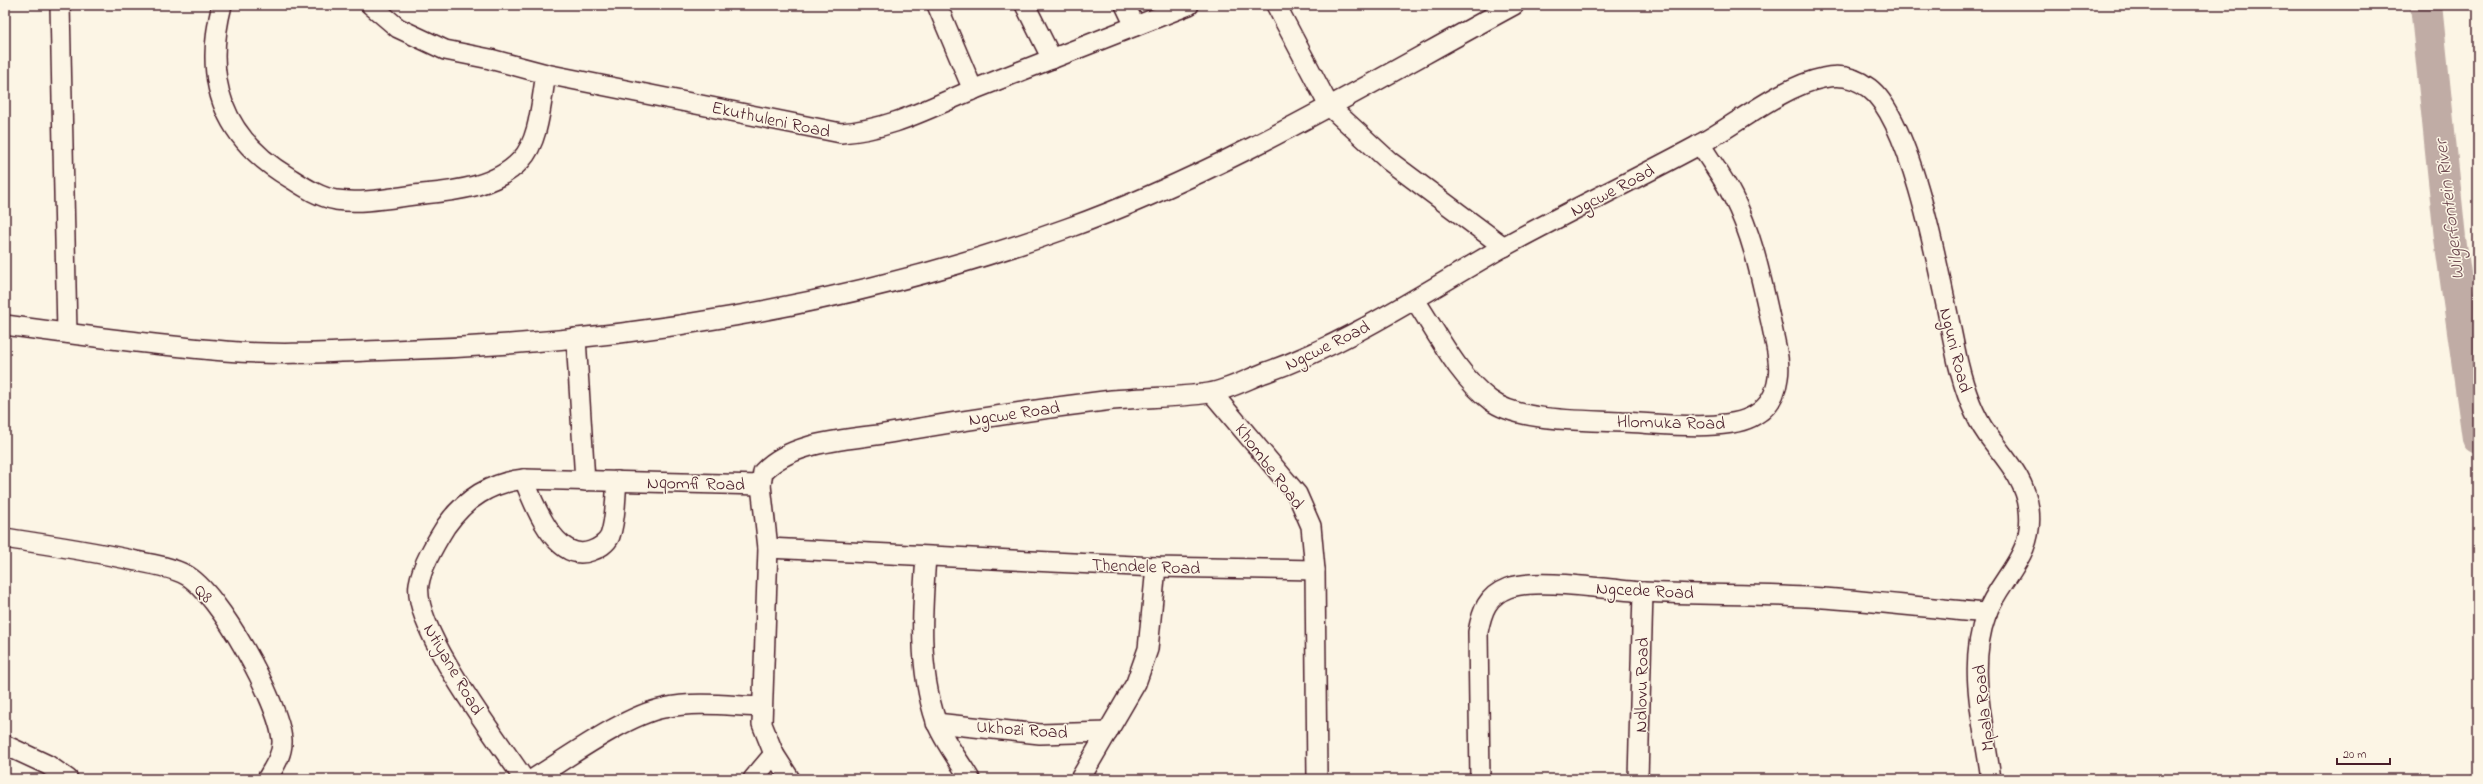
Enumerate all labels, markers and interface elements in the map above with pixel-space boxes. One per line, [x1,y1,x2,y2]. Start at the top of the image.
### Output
street label: Ekuthuleni Road [709,96,832,146]
water label: Wilgerfontein River [2428,136,2473,281]
street label: Ngcwe Road [1566,159,1660,226]
street label: Nguni Road [1930,305,1977,396]
street label: Ngcwe Road [1281,315,1375,379]
street label: Ngcwe Road [967,396,1062,435]
street label: Hlomuka Road [1617,410,1725,438]
street label: Khombe Road [1227,419,1309,516]
street label: Nqomfi Road [647,471,745,499]
street label: Thendele Road [1091,553,1201,583]
street label: Ngcede Road [1595,576,1695,609]
street label: Q8 [187,579,218,610]
street label: Ntiyane Road [416,619,489,721]
street label: Ndlovu Road [1629,637,1657,733]
street label: Mpala Road [1968,663,2002,752]
street label: Ukhozi Road [975,715,1068,747]
scale bar [2337,740,2390,766]
text: 20 m [2343,746,2366,764]

